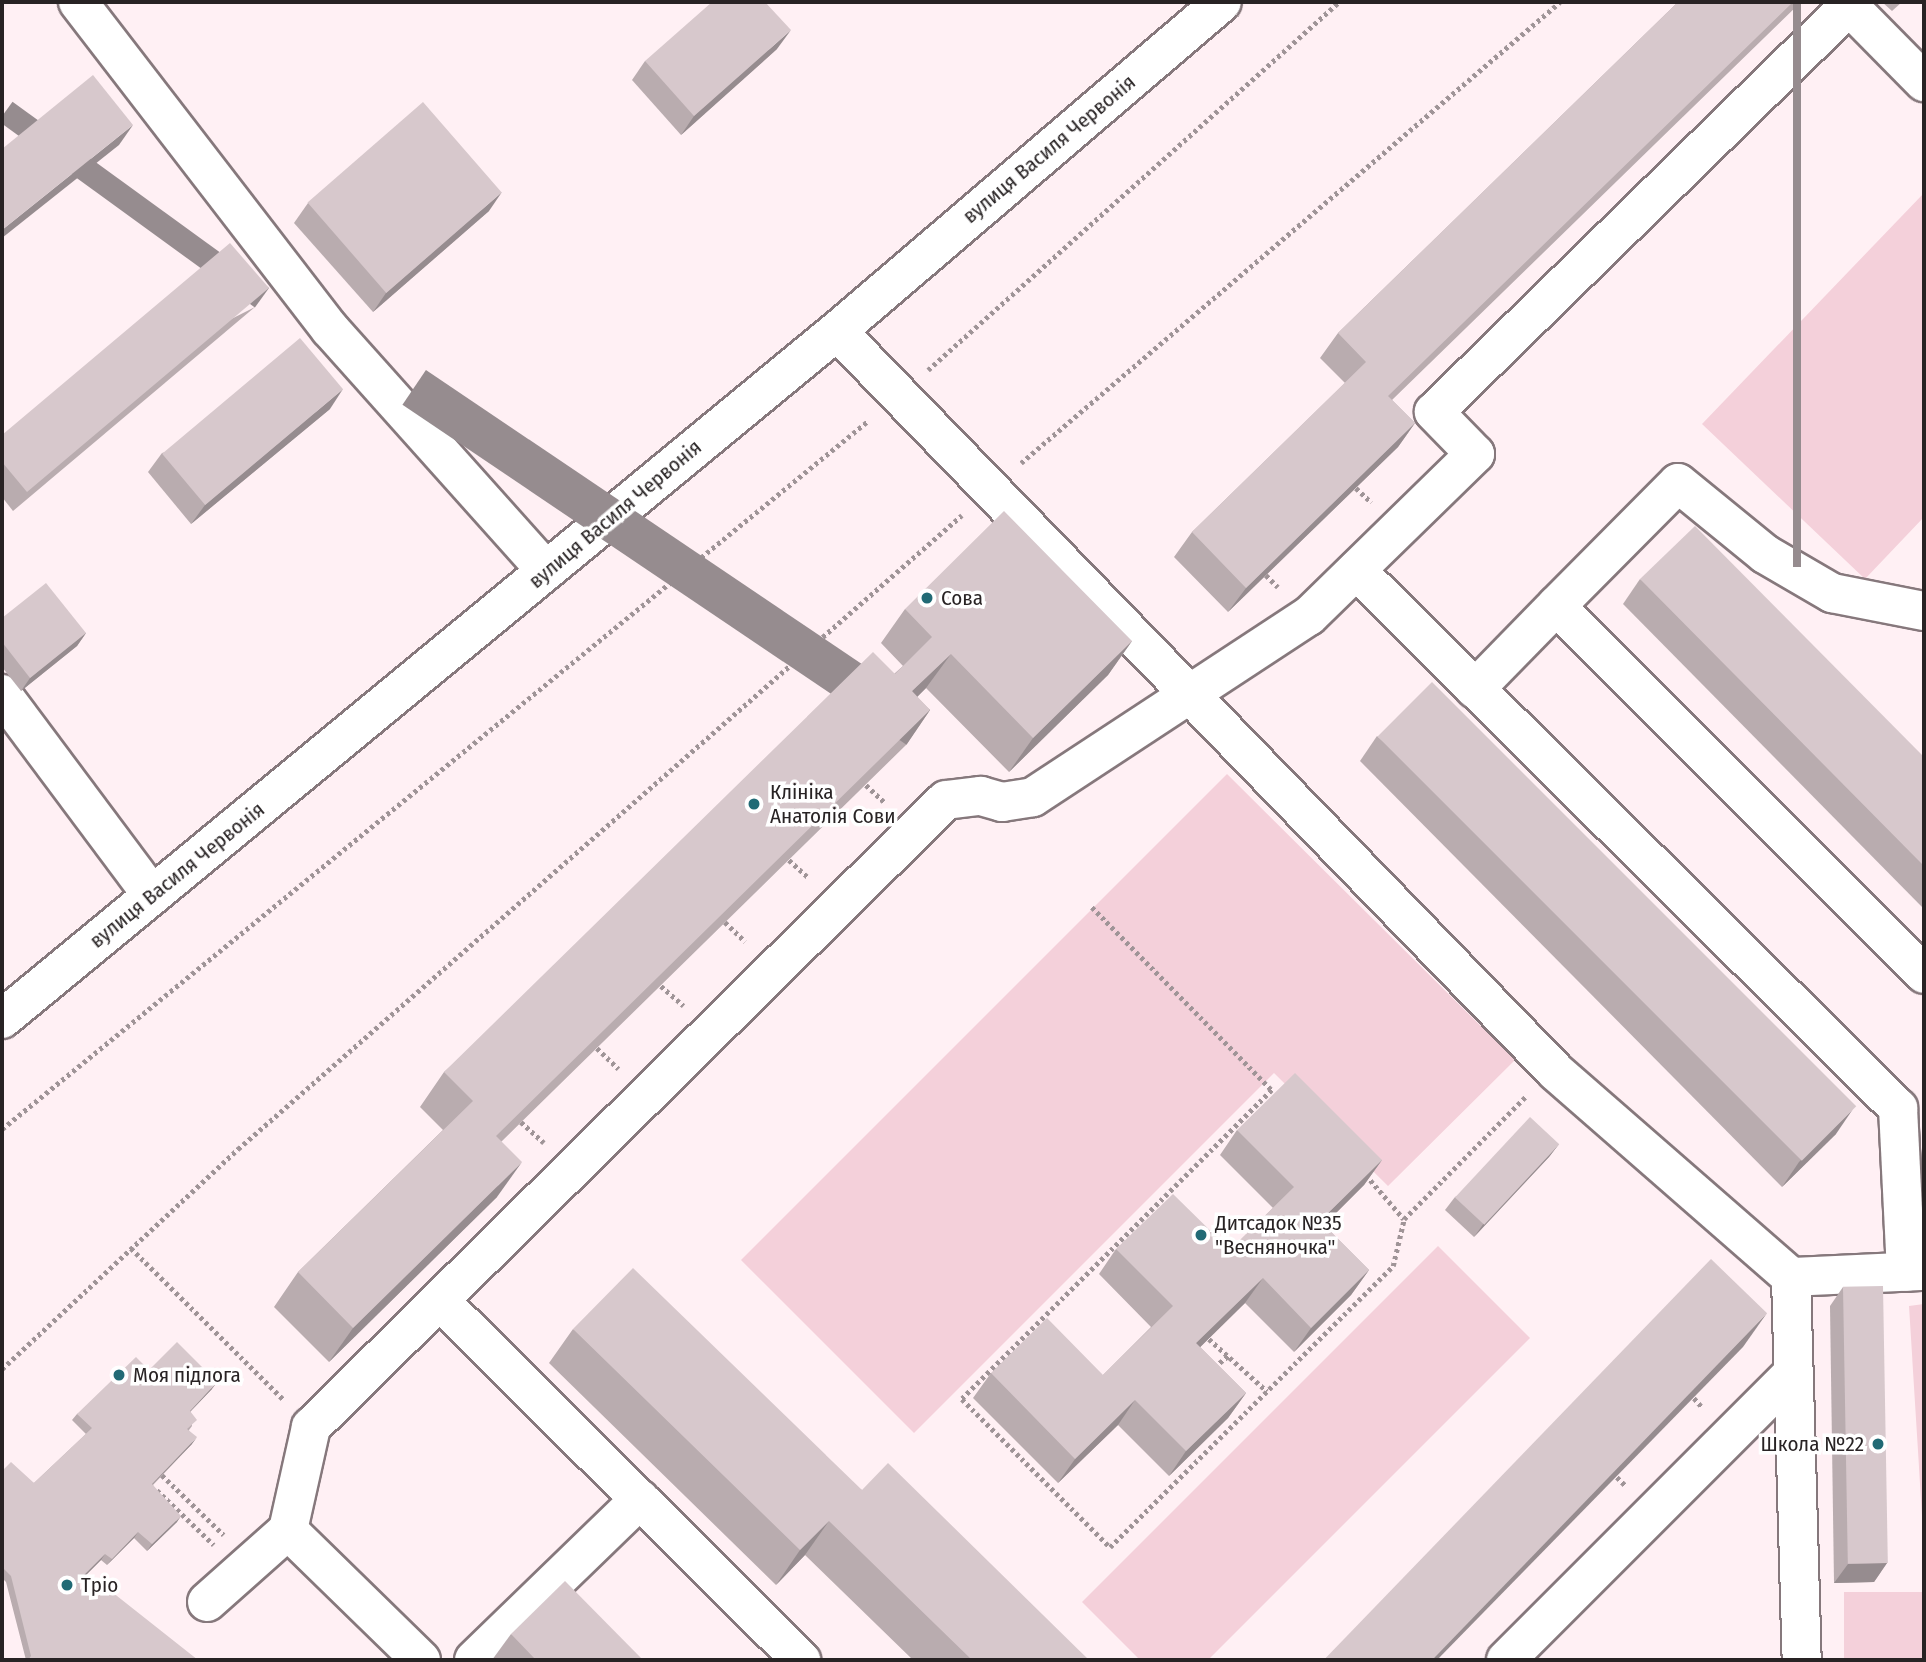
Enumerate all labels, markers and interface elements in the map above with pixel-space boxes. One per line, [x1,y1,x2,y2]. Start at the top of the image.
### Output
street label: вулиця Василя Червонія [958,69,1140,229]
street label: вулиця Василя Червонія [524,434,706,594]
place label: Сова [941,585,983,611]
marker: Сова [919,590,935,606]
place label: Клініка Анатолія Сови [770,779,896,829]
marker: Клініка Анатолія Сови [744,794,764,814]
street label: вулиця Василя Червонія [85,797,269,953]
place label: Дитсадок №35 "Весняночка" [1215,1210,1342,1260]
marker: Дитсадок №35 "Весняночка" [1193,1227,1209,1243]
place label: Моя підлога [133,1362,241,1388]
marker: Моя підлога [111,1367,127,1383]
place label: Школа №22 [1761,1431,1864,1457]
marker: Школа №22 [1870,1436,1886,1452]
place label: Тріо [81,1572,118,1598]
marker: Тріо [59,1577,75,1593]

